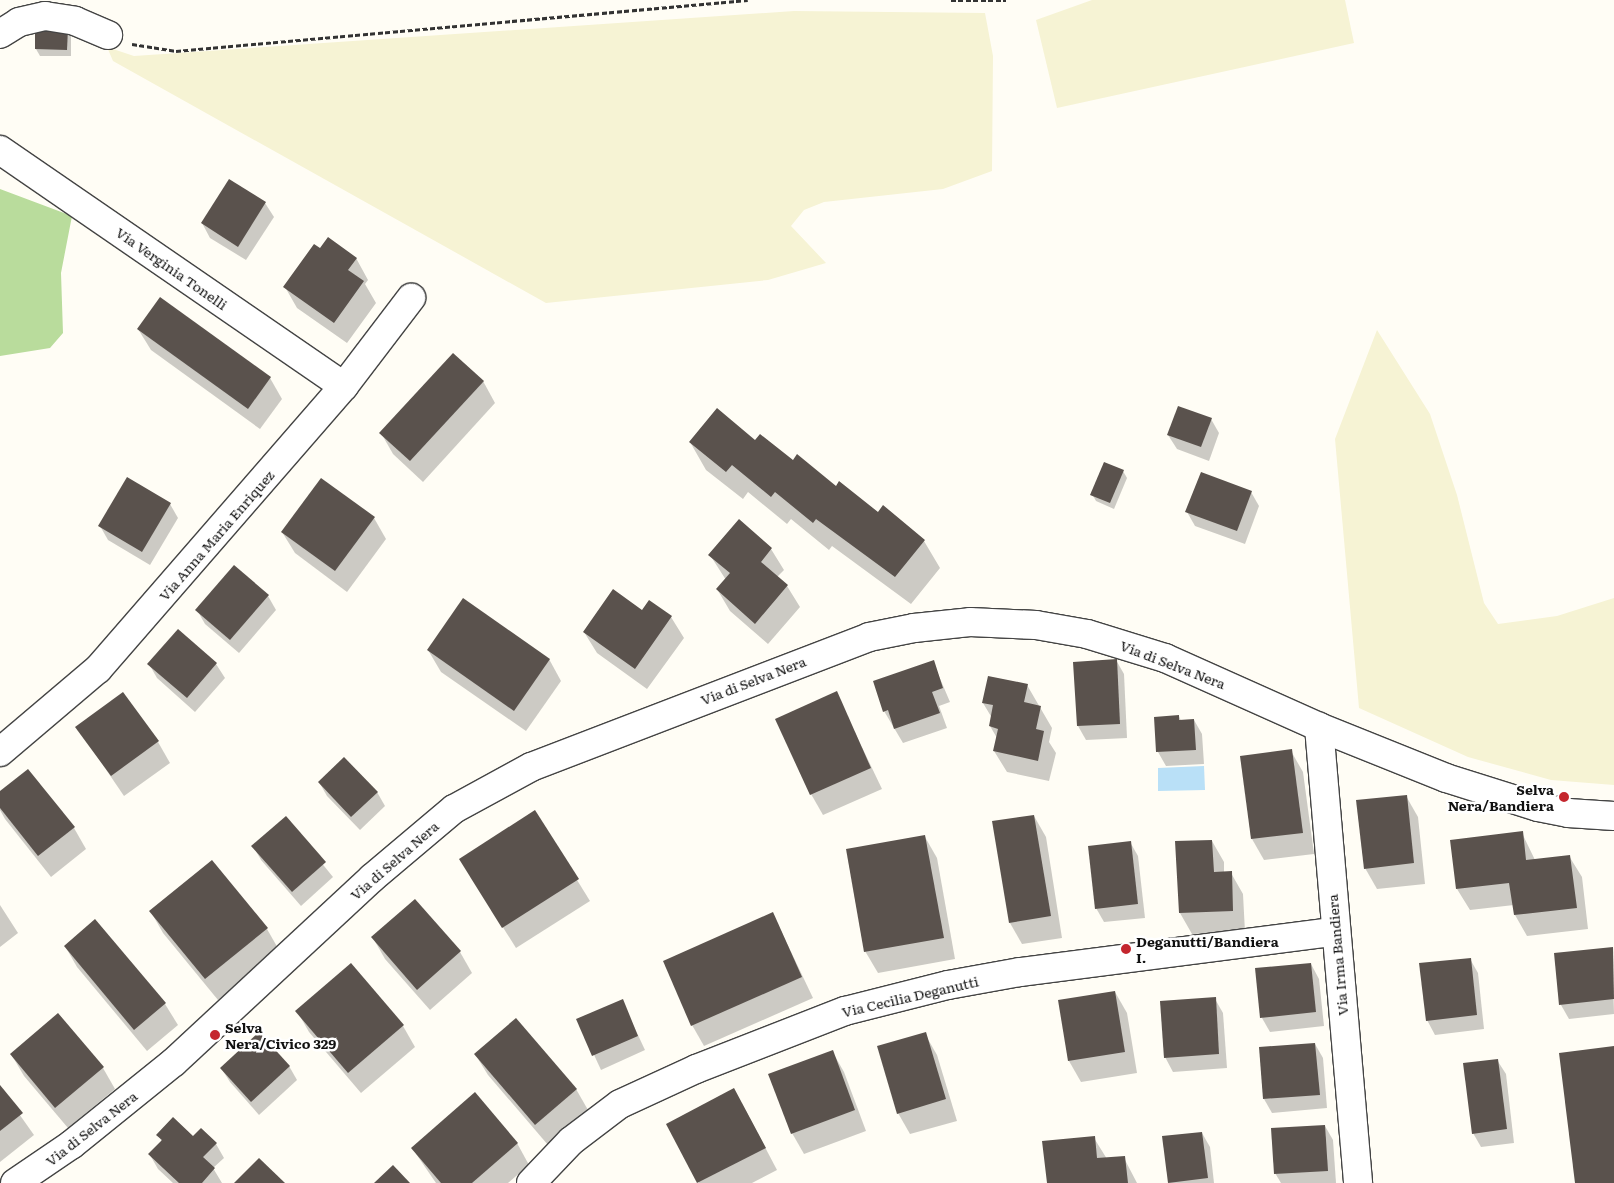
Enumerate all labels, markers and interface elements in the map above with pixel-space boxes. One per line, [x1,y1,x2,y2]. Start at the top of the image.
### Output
street label: Via Verginia Tonelli [113,223,231,313]
street label: Via Anna Maria Enriquez [155,466,277,604]
street label: Via di Selva Nera [1118,636,1228,692]
street label: Via di Selva Nera [698,652,808,708]
place label: Selva Nera/Bandiera [1448,781,1554,814]
marker: Selva Nera/Bandiera [1558,791,1570,803]
street label: Via di Selva Nera [346,817,442,903]
street label: Via Irma Bandiera [1323,894,1351,1016]
place label: Deganutti/Bandiera I. [1136,933,1279,966]
marker: Deganutti/Bandiera I. [1120,943,1132,955]
street label: Via Cecilia Deganutti [840,972,980,1020]
place label: Selva Nera/Civico 329 [225,1019,336,1052]
marker: Selva Nera/Civico 329 [209,1029,221,1041]
street label: Via di Selva Nera [42,1087,140,1169]

